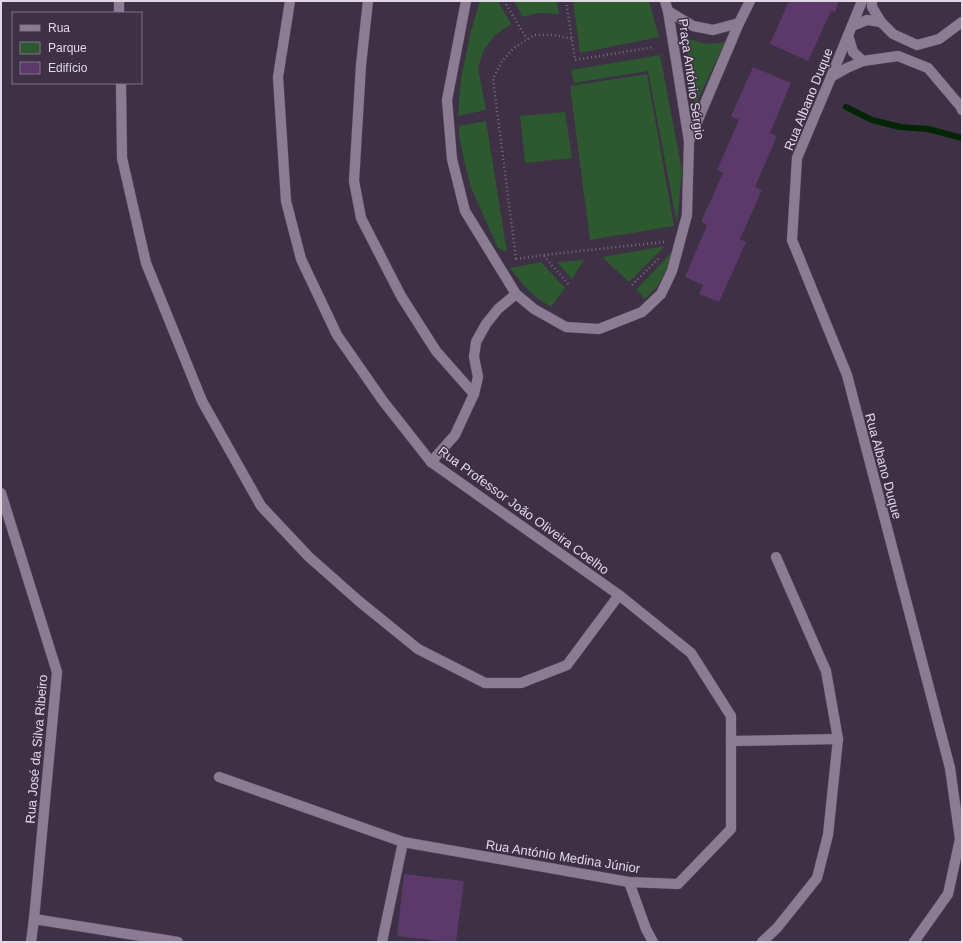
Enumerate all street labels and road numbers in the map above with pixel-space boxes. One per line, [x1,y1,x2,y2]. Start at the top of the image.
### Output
street label: Praça António Sérgio [676,18,707,141]
street label: Rua Albano Duque [781,46,836,153]
street label: Rua Albano Duque [862,411,905,521]
street label: Rua Professor João Oliveira Coelho [435,443,612,577]
street label: Rua José da Silva Ribeiro [23,674,50,824]
street label: Rua António Medina Júnior [485,837,642,876]

